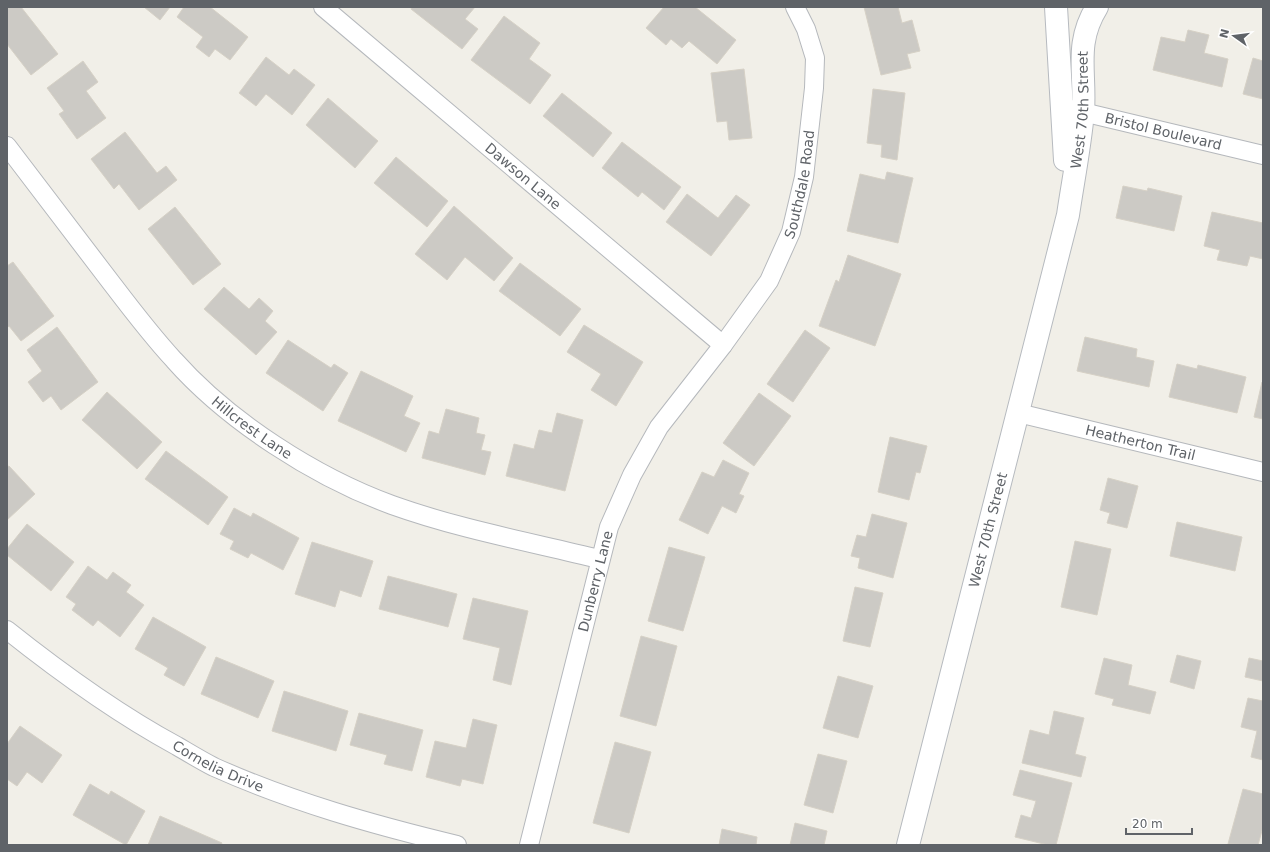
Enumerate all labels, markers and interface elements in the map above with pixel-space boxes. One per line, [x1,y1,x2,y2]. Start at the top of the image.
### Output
north arrow [1214,16,1254,56]
text: N [1217,28,1232,40]
street label: West 70th Street [1068,50,1092,170]
street label: Bristol Boulevard [1103,110,1224,153]
street label: Southdale Road [781,129,817,241]
street label: Dawson Lane [482,140,564,213]
street label: Hillcrest Lane [209,393,295,462]
street label: Heatherton Trail [1084,422,1197,463]
street label: West 70th Street [966,470,1010,589]
street label: Dunberry Lane [575,529,616,634]
street label: Cornelia Drive [170,737,266,795]
scale bar [1126,810,1192,836]
text: 20 m [1132,817,1163,831]

